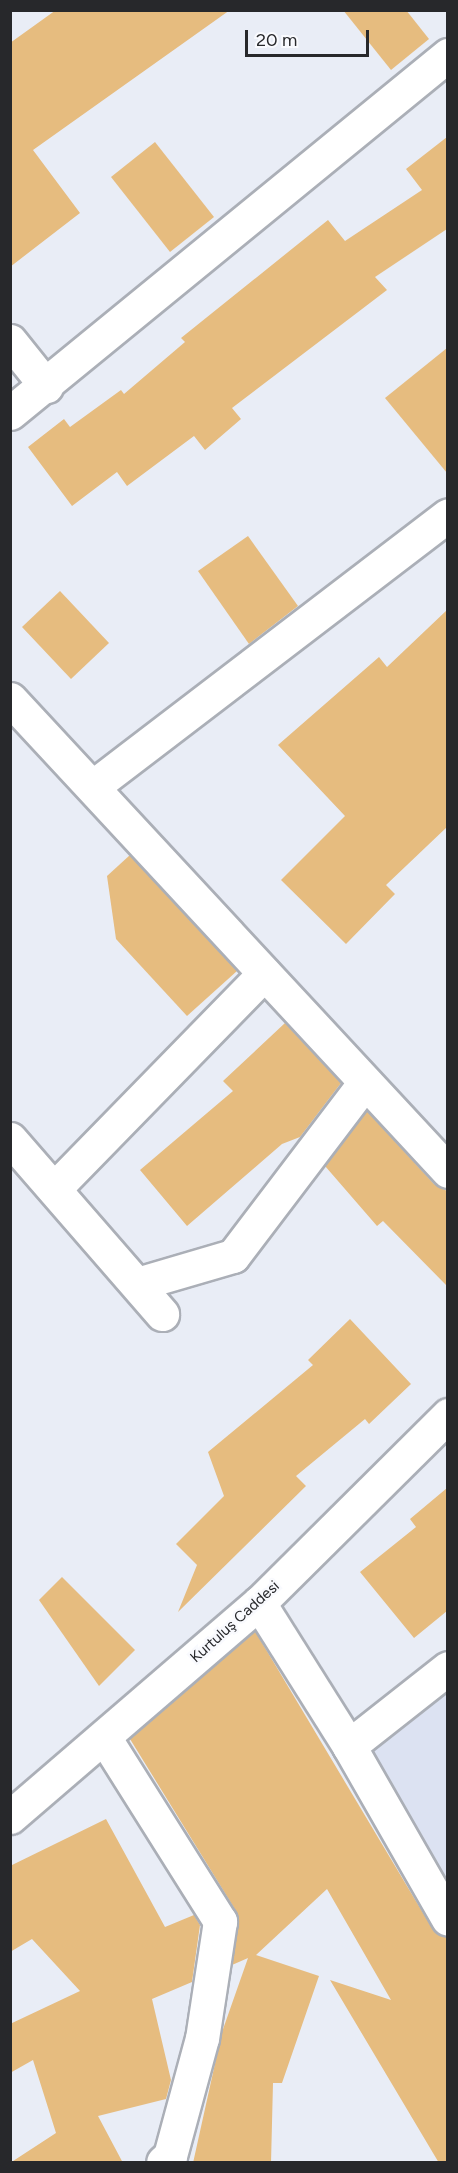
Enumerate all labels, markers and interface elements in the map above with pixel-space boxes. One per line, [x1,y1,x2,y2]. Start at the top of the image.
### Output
scale bar [248,18,372,56]
text: 20 m [256,29,297,51]
street label: Kurtuluş Caddesi [187,1577,283,1667]

